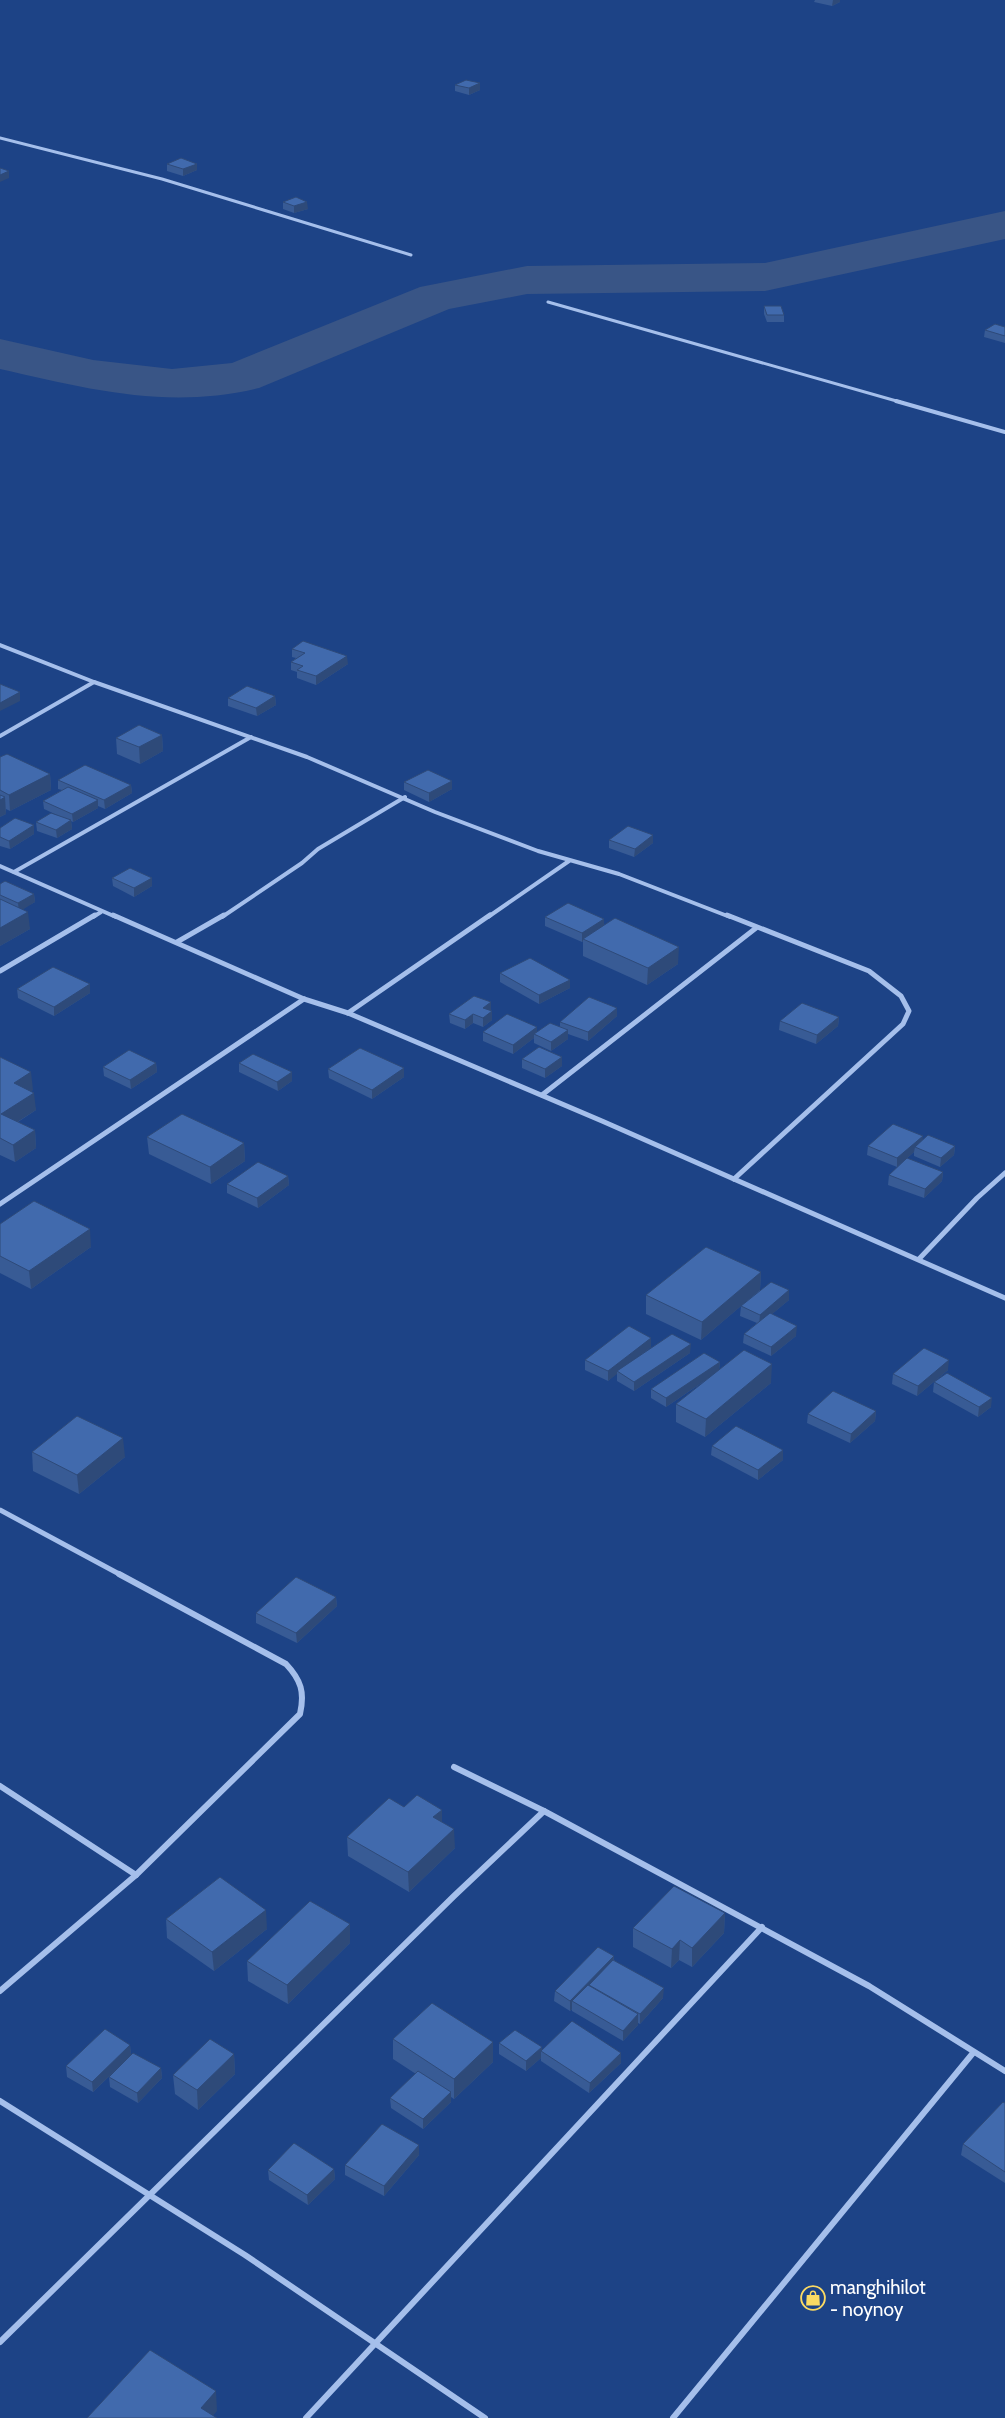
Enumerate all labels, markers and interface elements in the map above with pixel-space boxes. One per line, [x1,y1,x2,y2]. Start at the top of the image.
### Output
place label: manghihilot - noynoy [830,2276,926,2321]
shop icon: manghihilot - noynoy [800,2285,826,2311]

